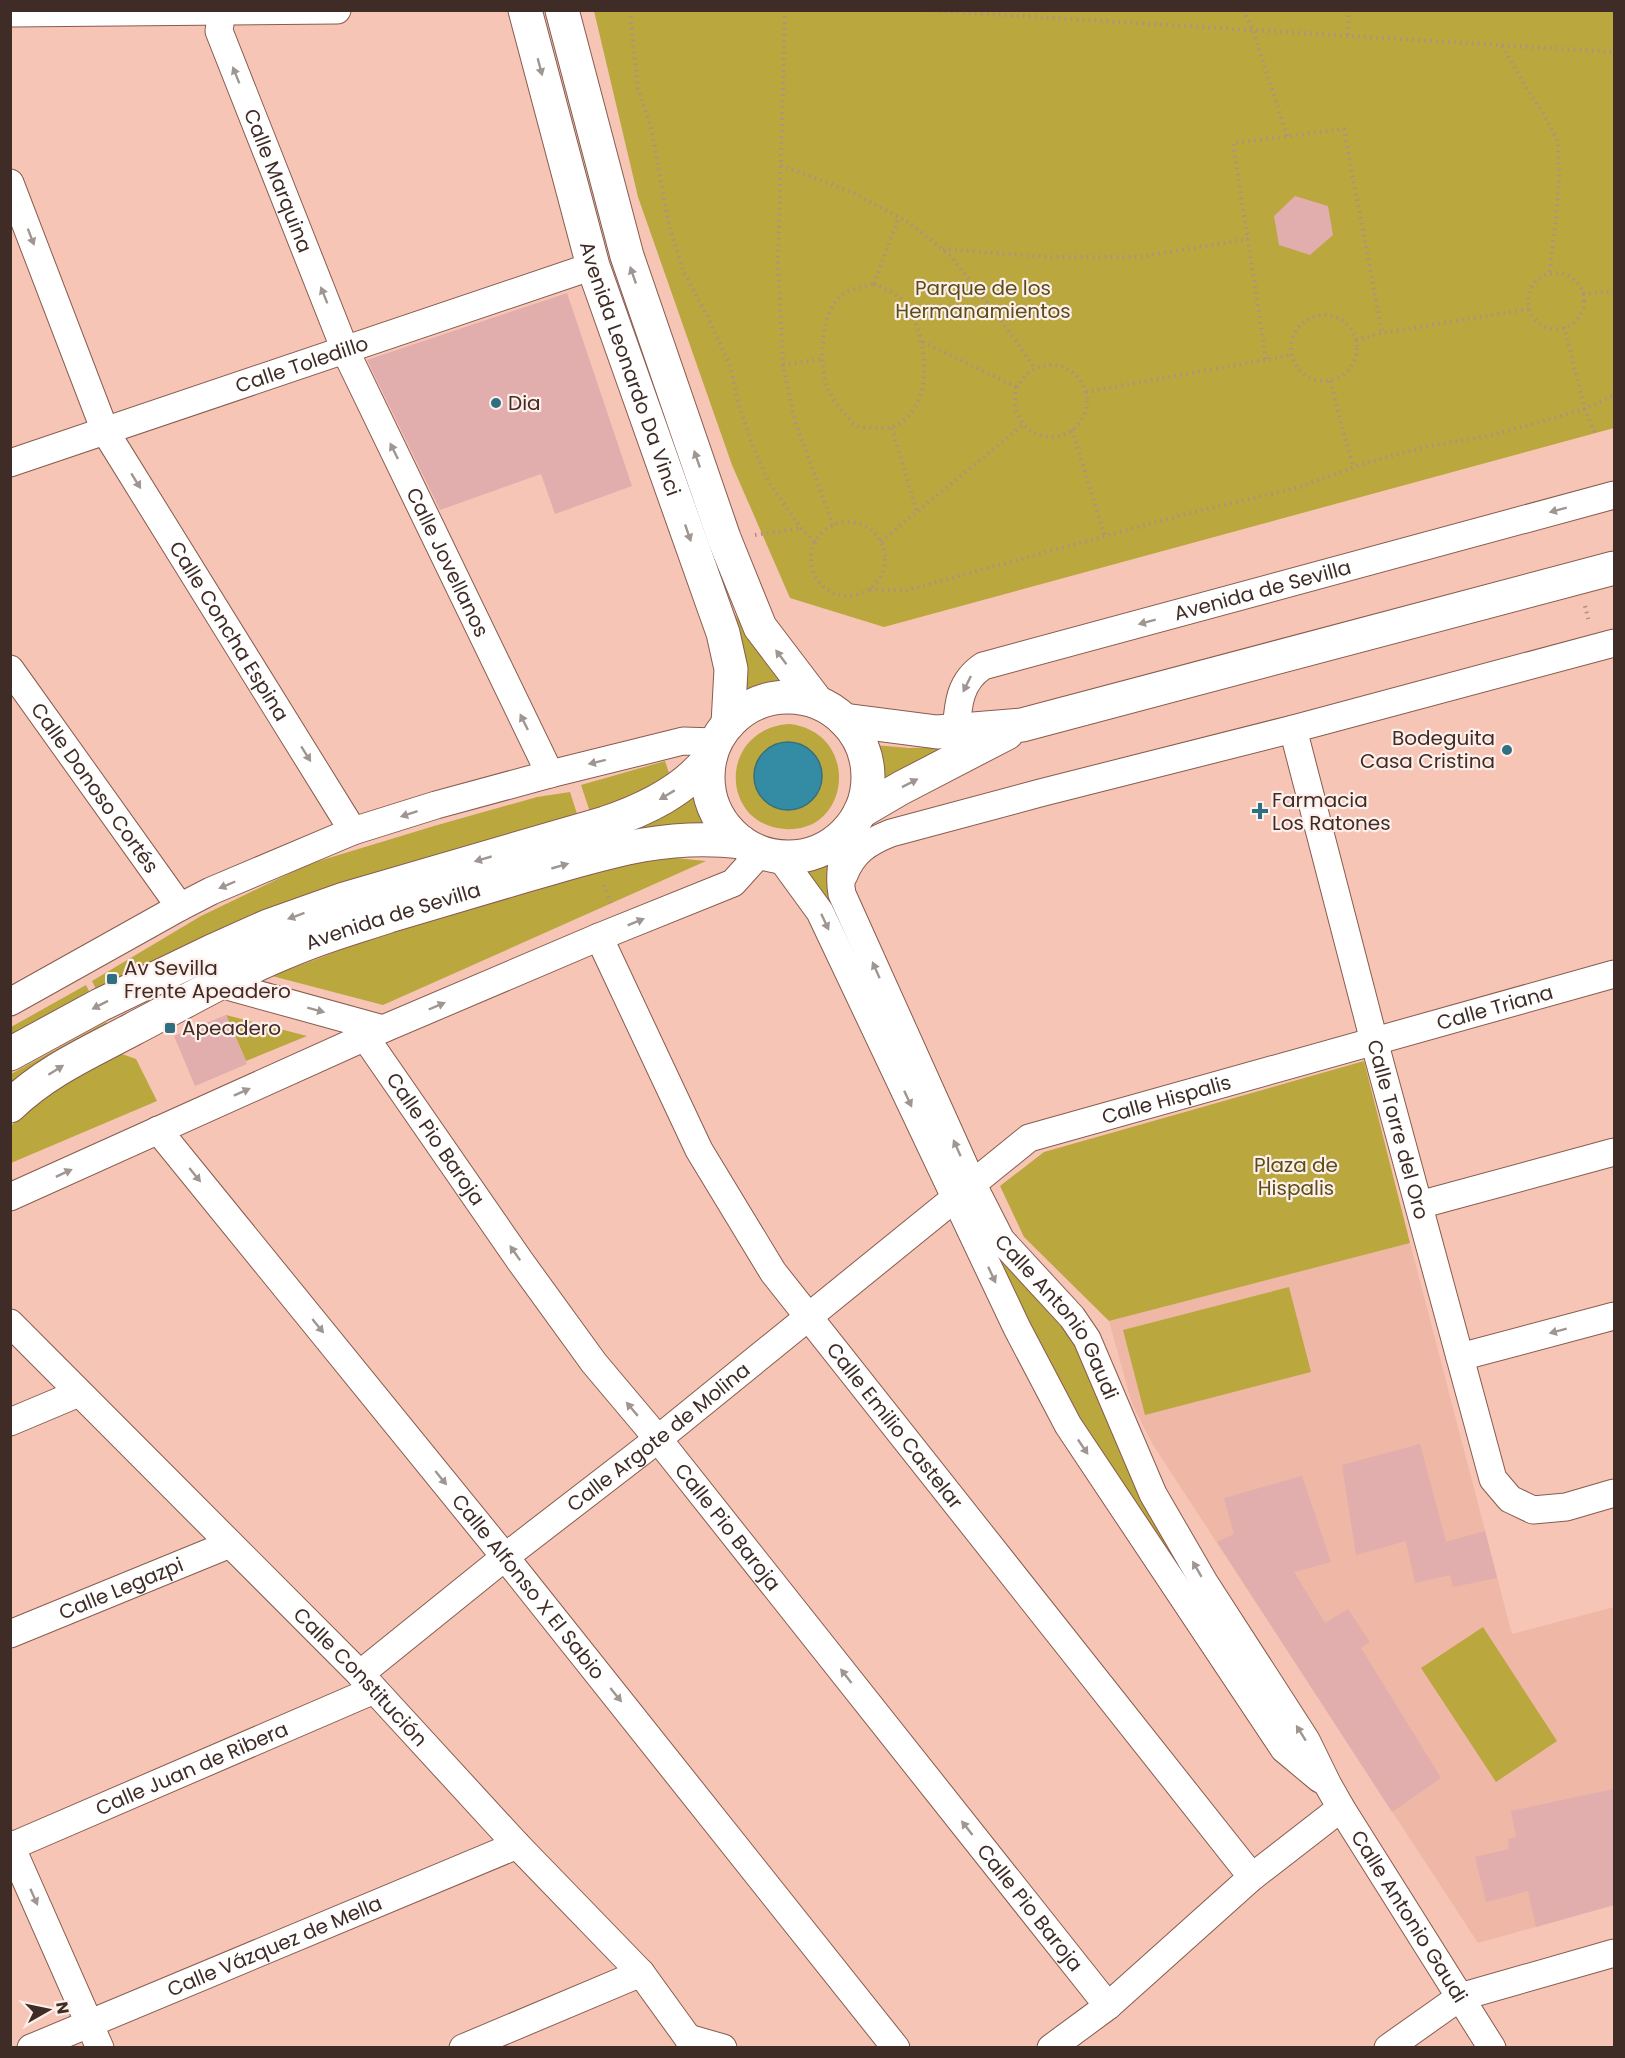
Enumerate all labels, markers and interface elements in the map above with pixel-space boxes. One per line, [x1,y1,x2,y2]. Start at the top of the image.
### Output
one-way arrow [536,58,545,76]
one-way arrow [231,66,240,84]
street label: Calle Marquina [237,105,319,257]
one-way arrow [27,228,37,246]
street label: Avenida Leonardo Da Vinci [573,238,687,500]
one-way arrow [628,266,638,284]
park label: Parque de los Hermanamientos [895,274,1071,325]
one-way arrow [319,286,328,304]
street label: Calle Toledillo [232,329,372,400]
place label: Dia [508,389,541,417]
marker: Dia [489,396,503,410]
one-way arrow [390,443,399,460]
one-way arrow [692,450,701,468]
one-way arrow [131,473,142,489]
street label: Calle Jovellanos [400,483,496,642]
one-way arrow [1549,506,1567,515]
one-way arrow [684,524,694,542]
street label: Calle Concha Espina [163,536,295,726]
street label: Avenida de Sevilla [1171,553,1354,628]
one-way arrow [1138,618,1156,627]
one-way arrow [775,649,787,665]
one-way arrow [962,675,972,693]
street label: Calle Donoso Cortés [24,697,165,879]
one-way arrow [519,713,528,730]
place label: Bodeguita Casa Cristina [1360,724,1495,775]
marker: Bodeguita Casa Cristina [1500,743,1514,757]
one-way arrow [301,745,312,762]
one-way arrow [588,758,606,768]
one-way arrow [902,778,919,788]
place label: Farmacia Los Ratones [1272,786,1391,837]
one-way arrow [659,790,675,801]
marker: Farmacia Los Ratones [1253,804,1267,818]
one-way arrow [400,810,418,819]
one-way arrow [474,855,492,864]
one-way arrow [551,861,569,870]
street label: Avenida de Sevilla [301,876,484,957]
one-way arrow [218,880,236,890]
one-way arrow [287,912,305,922]
one-way arrow [820,914,829,931]
one-way arrow [627,917,645,926]
place label: Av Sevilla Frente Apeadero [124,954,291,1005]
one-way arrow [872,962,881,979]
marker: Av Sevilla Frente Apeadero [105,972,119,986]
street label: Calle Triana [1433,978,1556,1037]
one-way arrow [91,1000,109,1010]
one-way arrow [428,1001,446,1010]
one-way arrow [307,1006,326,1016]
place label: Apeadero [182,1014,281,1042]
marker: Apeadero [163,1021,177,1035]
street label: Calle Torre del Oro [1360,1036,1436,1222]
one-way arrow [48,1064,64,1075]
street label: Calle Pio Baroja [380,1067,491,1211]
street label: Calle Hispalis [1099,1068,1234,1131]
one-way arrow [233,1088,250,1097]
one-way arrow [903,1090,912,1107]
one-way arrow [952,1139,961,1156]
park label: Plaza de Hispalis [1254,1151,1338,1202]
one-way arrow [189,1167,202,1183]
one-way arrow [55,1168,73,1177]
street label: Calle Antonio Gaudi [988,1228,1125,1404]
one-way arrow [509,1246,521,1262]
one-way arrow [987,1266,996,1283]
one-way arrow [312,1319,324,1334]
one-way arrow [1549,1327,1567,1336]
street label: Calle Emilio Castelar [820,1336,969,1515]
street label: Calle Argote de Molina [561,1356,756,1518]
one-way arrow [626,1401,639,1417]
one-way arrow [1077,1438,1089,1454]
street label: Calle Pio Baroja [668,1457,787,1597]
one-way arrow [435,1470,448,1486]
street label: Calle Alfonso X El Sabio [445,1488,611,1685]
street label: Calle Legazpi [55,1551,188,1627]
one-way arrow [1191,1561,1202,1577]
street label: Calle Constitución [287,1601,434,1753]
one-way arrow [841,1668,853,1683]
one-way arrow [609,1688,621,1703]
street label: Calle Juan de Ribera [91,1715,292,1822]
one-way arrow [1296,1725,1307,1741]
one-way arrow [962,1821,974,1836]
street label: Calle Antonio Gaudi [1344,1825,1474,2008]
street label: Calle Pio Baroja [970,1838,1089,1977]
one-way arrow [30,1889,39,1906]
street label: Calle Vázquez de Mella [163,1889,386,2004]
north arrow [18,1980,78,2040]
text: N [50,2000,75,2015]

